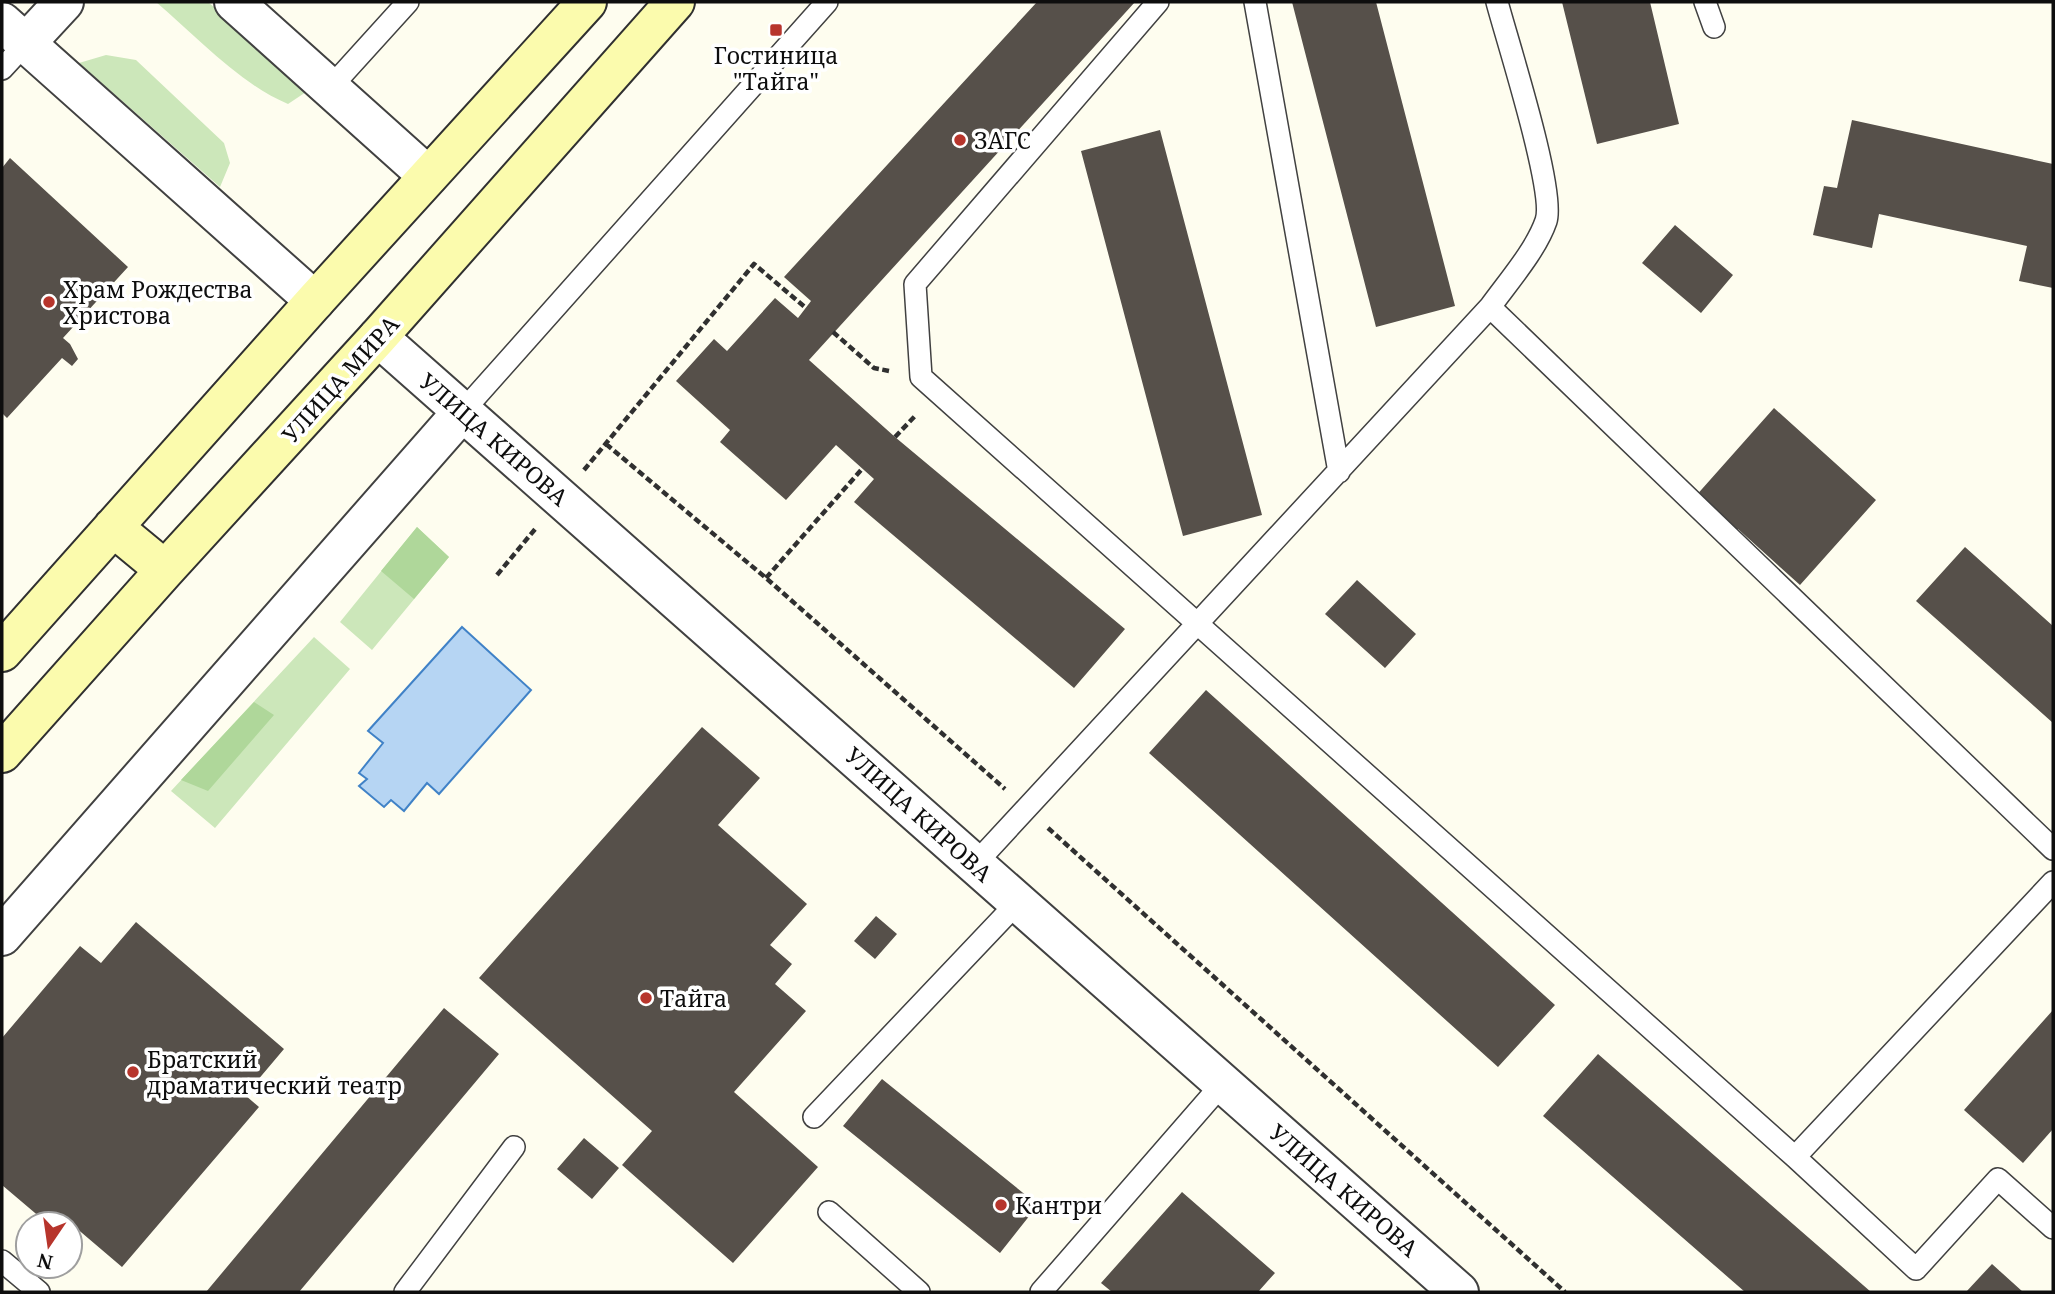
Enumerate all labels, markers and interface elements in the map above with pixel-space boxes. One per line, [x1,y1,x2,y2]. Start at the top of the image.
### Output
marker: Гостиница "Тайга" [768,22,784,38]
place label: Гостиница "Тайга" [714,39,838,97]
place label: ЗАГС [974,124,1031,156]
marker: ЗАГС [952,132,968,148]
place label: Храм Рождества Христова [63,273,253,331]
marker: Храм Рождества Христова [41,294,57,310]
street label: УЛИЦА МИРА [274,308,406,450]
street label: УЛИЦА КИРОВА [413,365,576,513]
street label: УЛИЦА КИРОВА [839,739,1000,889]
place label: Тайга [660,982,727,1014]
marker: Тайга [638,990,654,1006]
place label: Братский драматический театр [147,1043,402,1101]
marker: Братский драматический театр [125,1064,141,1080]
street label: УЛИЦА КИРОВА [1263,1116,1426,1264]
place label: Кантри [1015,1189,1102,1221]
marker: Кантри [993,1197,1009,1213]
north arrow [14,1210,84,1280]
text: N [35,1247,55,1276]

